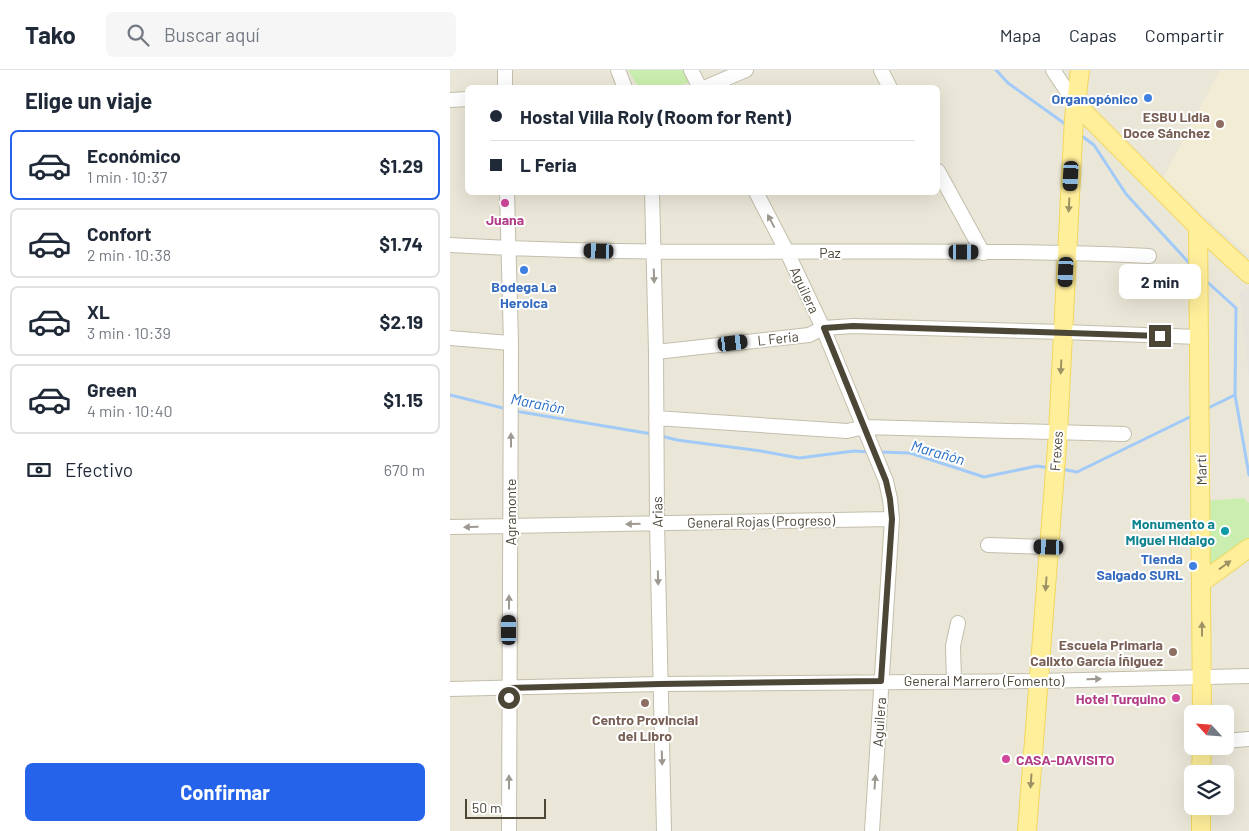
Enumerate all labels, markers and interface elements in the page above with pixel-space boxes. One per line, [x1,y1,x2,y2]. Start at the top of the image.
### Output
search box [106,12,456,57]
text: Tako [25,20,76,49]
icon: search [124,21,152,49]
text: Buscar aquí [164,23,260,46]
text: Mapa [1000,24,1041,46]
text: Capas [1069,24,1117,46]
text: Compartir [1145,24,1224,46]
text: Elige un viaje [25,87,152,113]
place label: Organopónico [1052,90,1138,107]
marker: Organopónico [1142,92,1154,104]
text: Hostal Villa Roly (Room for Rent) [520,105,791,128]
place label: ESBU Lidia Doce Sánchez [1123,108,1211,141]
marker: ESBU Lidia Doce Sánchez [1214,118,1226,130]
icon: car [27,143,72,188]
text: Económico [87,144,181,167]
text: L Feria [520,153,577,176]
text: $1.29 [380,154,423,177]
car [1062,161,1079,191]
text: 1 min · 10:37 [87,167,167,186]
marker: Juana [499,197,511,209]
one-way arrow [1065,197,1073,213]
place label: Juana [486,211,524,228]
one-way arrow [767,214,775,228]
icon: car [27,221,72,266]
text: Confort [87,222,151,245]
text: $1.74 [379,232,423,255]
car [583,243,614,259]
street label: Paz [819,244,841,261]
text: 2 min · 10:38 [87,245,171,264]
car [949,245,979,260]
car [1057,257,1074,287]
marker: Bodega La Heroica [518,264,530,276]
street label: Aguilera [787,264,823,316]
callout: 2 min [1119,264,1201,298]
one-way arrow [651,268,659,284]
text: 2 min [1141,272,1179,291]
place label: Bodega La Heroica [491,278,557,311]
icon: car [27,299,72,344]
text: XL [87,300,110,323]
text: $2.19 [380,310,423,333]
text: 3 min · 10:39 [87,323,171,342]
route end [1149,325,1171,347]
street label: L Feria [757,327,799,349]
car [717,334,748,352]
one-way arrow [1057,359,1065,375]
icon: car [27,377,72,422]
text: Green [87,378,137,401]
text: $1.15 [383,388,423,411]
water label: Marañón [509,389,567,417]
text: 4 min · 10:40 [87,401,173,420]
street label: Frexes [1046,430,1066,472]
one-way arrow [507,432,515,448]
water label: Marañón [909,436,967,468]
street label: Martí [1192,455,1210,485]
icon: cash [25,456,53,484]
text: Efectivo [65,458,133,481]
text: 670 m [384,460,425,479]
street label: Agramonte [502,479,519,545]
street label: Arias [648,496,666,528]
street label: General Rojas (Progreso) [687,511,835,531]
place label: Monumento a Miguel Hidalgo [1125,515,1215,548]
one-way arrow [625,520,641,528]
one-way arrow [462,523,478,531]
marker: Monumento a Miguel Hidalgo [1219,525,1231,537]
car [1033,539,1064,555]
place label: Tienda Salgado SURL [1097,550,1183,583]
marker: Tienda Salgado SURL [1187,560,1199,572]
one-way arrow [1219,560,1232,570]
one-way arrow [654,571,662,587]
one-way arrow [1042,576,1050,592]
one-way arrow [506,594,514,610]
car [501,615,516,645]
one-way arrow [1198,621,1206,637]
place label: Escuela Primaria Calixto García Íñiguez [1030,636,1164,669]
marker: Escuela Primaria Calixto García Íñiguez [1167,646,1179,658]
street label: General Marrero (Fomento) [904,672,1065,689]
one-way arrow [1086,675,1102,683]
route start [498,687,520,709]
place label: Hotel Turquino [1076,690,1166,707]
marker: Hotel Turquino [1170,692,1182,704]
marker: Centro Provincial del Libro [639,697,651,709]
street label: Aguilera [869,697,889,747]
north arrow [1184,705,1234,755]
map controls [1184,705,1234,815]
place label: Centro Provincial del Libro [592,711,698,744]
one-way arrow [659,751,667,767]
place label: CASA-DAVISITO [1016,751,1115,768]
marker: CASA-DAVISITO [1000,753,1012,765]
button: Confirmar [25,763,425,821]
button: layers [1184,765,1234,815]
one-way arrow [1027,773,1035,789]
one-way arrow [505,774,513,790]
one-way arrow [871,774,879,790]
scale bar [465,796,546,819]
text: 50 m [472,799,501,816]

